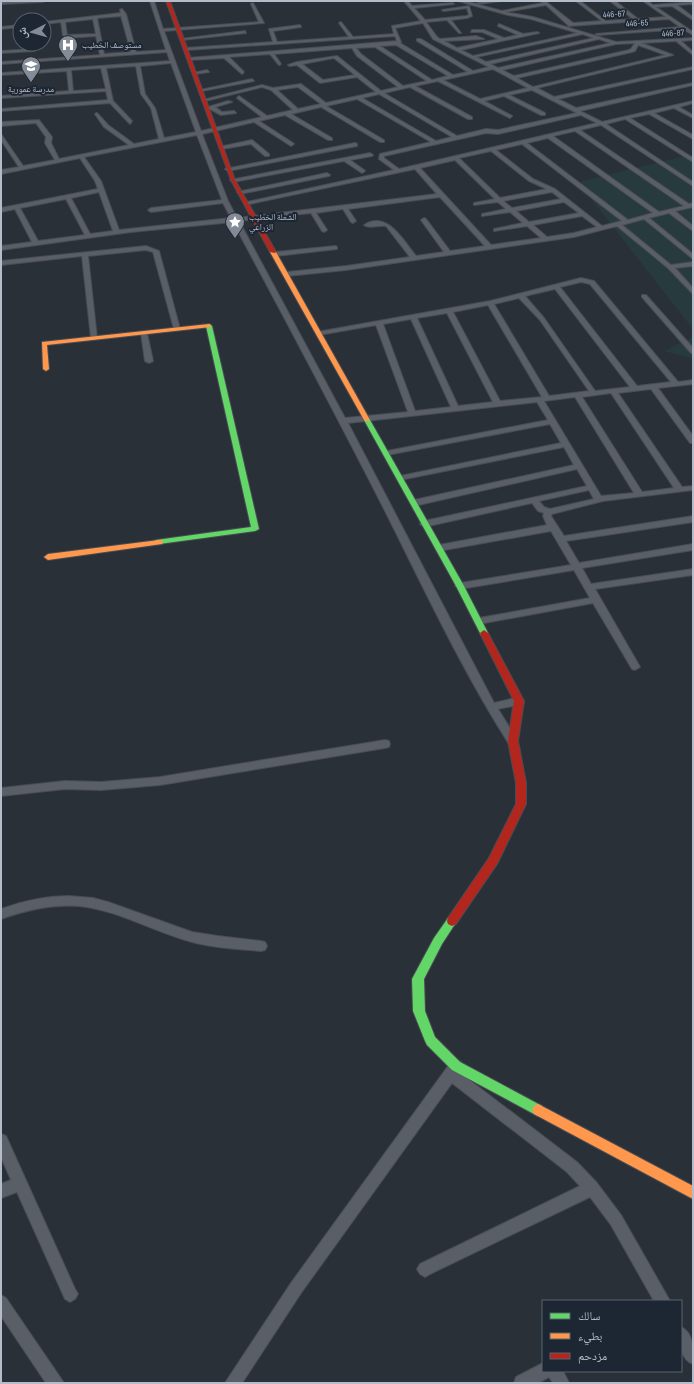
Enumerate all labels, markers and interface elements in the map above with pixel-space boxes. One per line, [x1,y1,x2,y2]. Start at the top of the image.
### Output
street label: 446-67 [602,8,626,21]
north arrow [12,12,52,52]
street label: 446-65 [625,17,649,30]
text: ش [15,26,31,39]
street label: 446-87 [662,27,685,40]
hospital icon: مستوصف الخطيب [57,34,79,62]
place label: مستوصف الخطيب [82,40,142,51]
school or university icon: مدرسة عمورية [20,55,42,83]
place label: مدرسة عمورية [8,84,54,95]
place icon: الشعلة الخطيب الزراعي [224,211,246,239]
place label: الشعلة الخطيب الزراعي [249,212,297,234]
legend [542,1300,682,1372]
text: سالك [578,1309,600,1324]
text: بطيء [578,1329,602,1346]
text: مزدحم [578,1349,607,1364]

